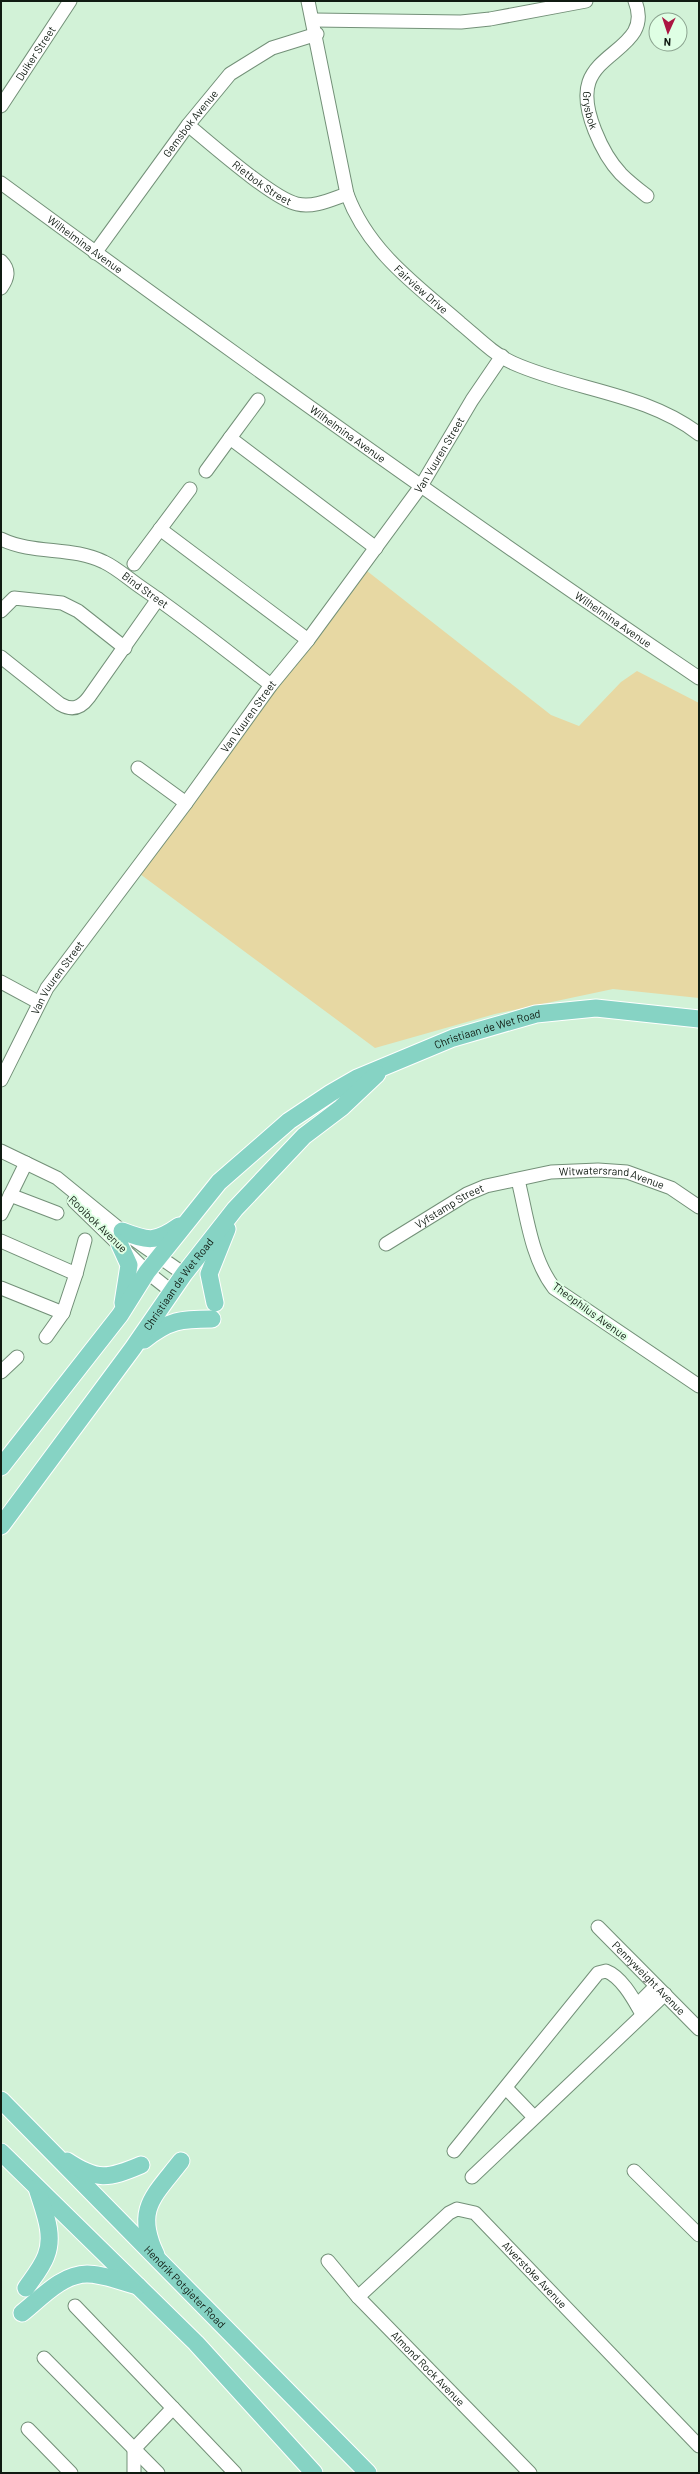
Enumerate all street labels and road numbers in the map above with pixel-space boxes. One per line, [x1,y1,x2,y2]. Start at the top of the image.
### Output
street label: Duiker Street [12,23,58,83]
street label: Gemsbok Avenue [160,87,220,159]
street label: Grysbok [581,91,601,131]
street label: Rietbok Street [230,158,294,207]
street label: Wilhelmina Avenue [45,212,125,276]
street label: Fairview Drive [392,262,451,316]
street label: Wilhelmina Avenue [308,402,388,465]
street label: Van Vuuren Street [411,414,466,495]
street label: Bind Street [120,569,171,611]
street label: Wilhelmina Avenue [573,588,654,650]
street label: Van Vuuren Street [218,677,278,755]
street label: Van Vuuren Street [28,938,86,1016]
street label: Christiaan de Wet Road [432,1007,541,1051]
street label: Witwatersrand Avenue [559,1163,667,1191]
street label: Vyfstamp Street [412,1181,486,1231]
street label: Rooibok Avenue [66,1193,130,1255]
street label: Christiaan de Wet Road [140,1235,216,1332]
street label: Theophilus Avenue [550,1279,630,1342]
street label: Pennyweight Avenue [610,1938,688,2017]
street label: Alverstoke Avenue [500,2238,570,2311]
street label: Hendrik Potgieter Road [142,2242,228,2330]
street label: Almond Rock Avenue [389,2328,468,2408]

